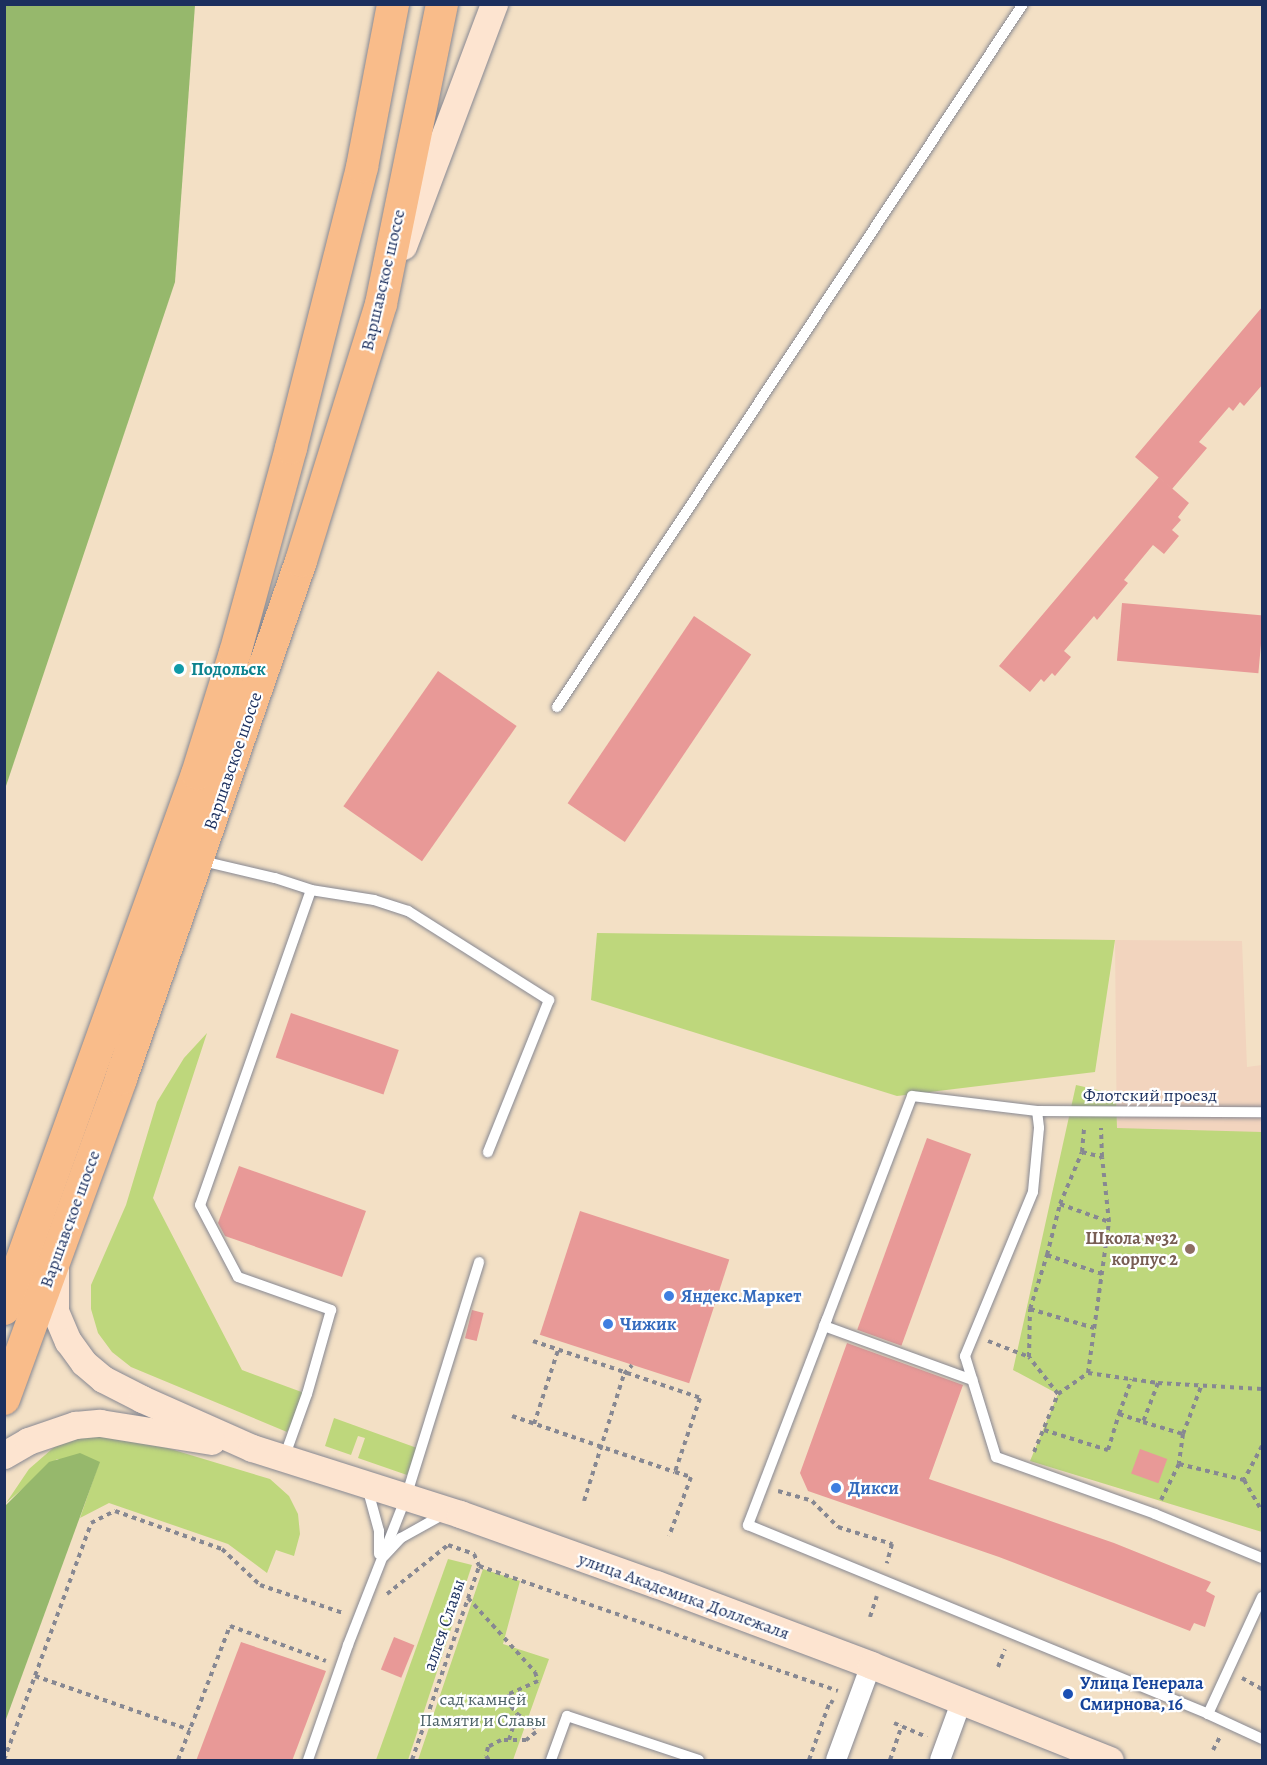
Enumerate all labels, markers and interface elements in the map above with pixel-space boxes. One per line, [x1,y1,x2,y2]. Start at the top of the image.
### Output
street label: Варшавское шоссе [356,207,410,353]
place label: Подольск [191,658,266,680]
marker: Подольск [172,662,186,676]
street label: Варшавское шоссе [199,689,267,833]
street label: Флотский проезд [1083,1084,1217,1106]
street label: Варшавское шоссе [35,1147,105,1291]
place label: Школа №32 корпус 2 [1085,1228,1178,1270]
marker: Школа №32 корпус 2 [1183,1242,1197,1256]
place label: Яндекс.Маркет [681,1285,801,1307]
marker: Яндекс.Маркет [662,1289,676,1303]
place label: Чижик [620,1313,676,1335]
marker: Чижик [601,1317,615,1331]
place label: Дикси [848,1477,899,1499]
marker: Дикси [829,1481,843,1495]
street label: улица Академика Доллежаля [576,1548,792,1644]
street label: аллея Славы [418,1576,470,1674]
place label: Улица Генерала Смирнова, 16 [1080,1673,1204,1716]
marker: Улица Генерала Смирнова, 16 [1061,1687,1075,1701]
park label: сад камней Памяти и Славы [420,1689,546,1732]

